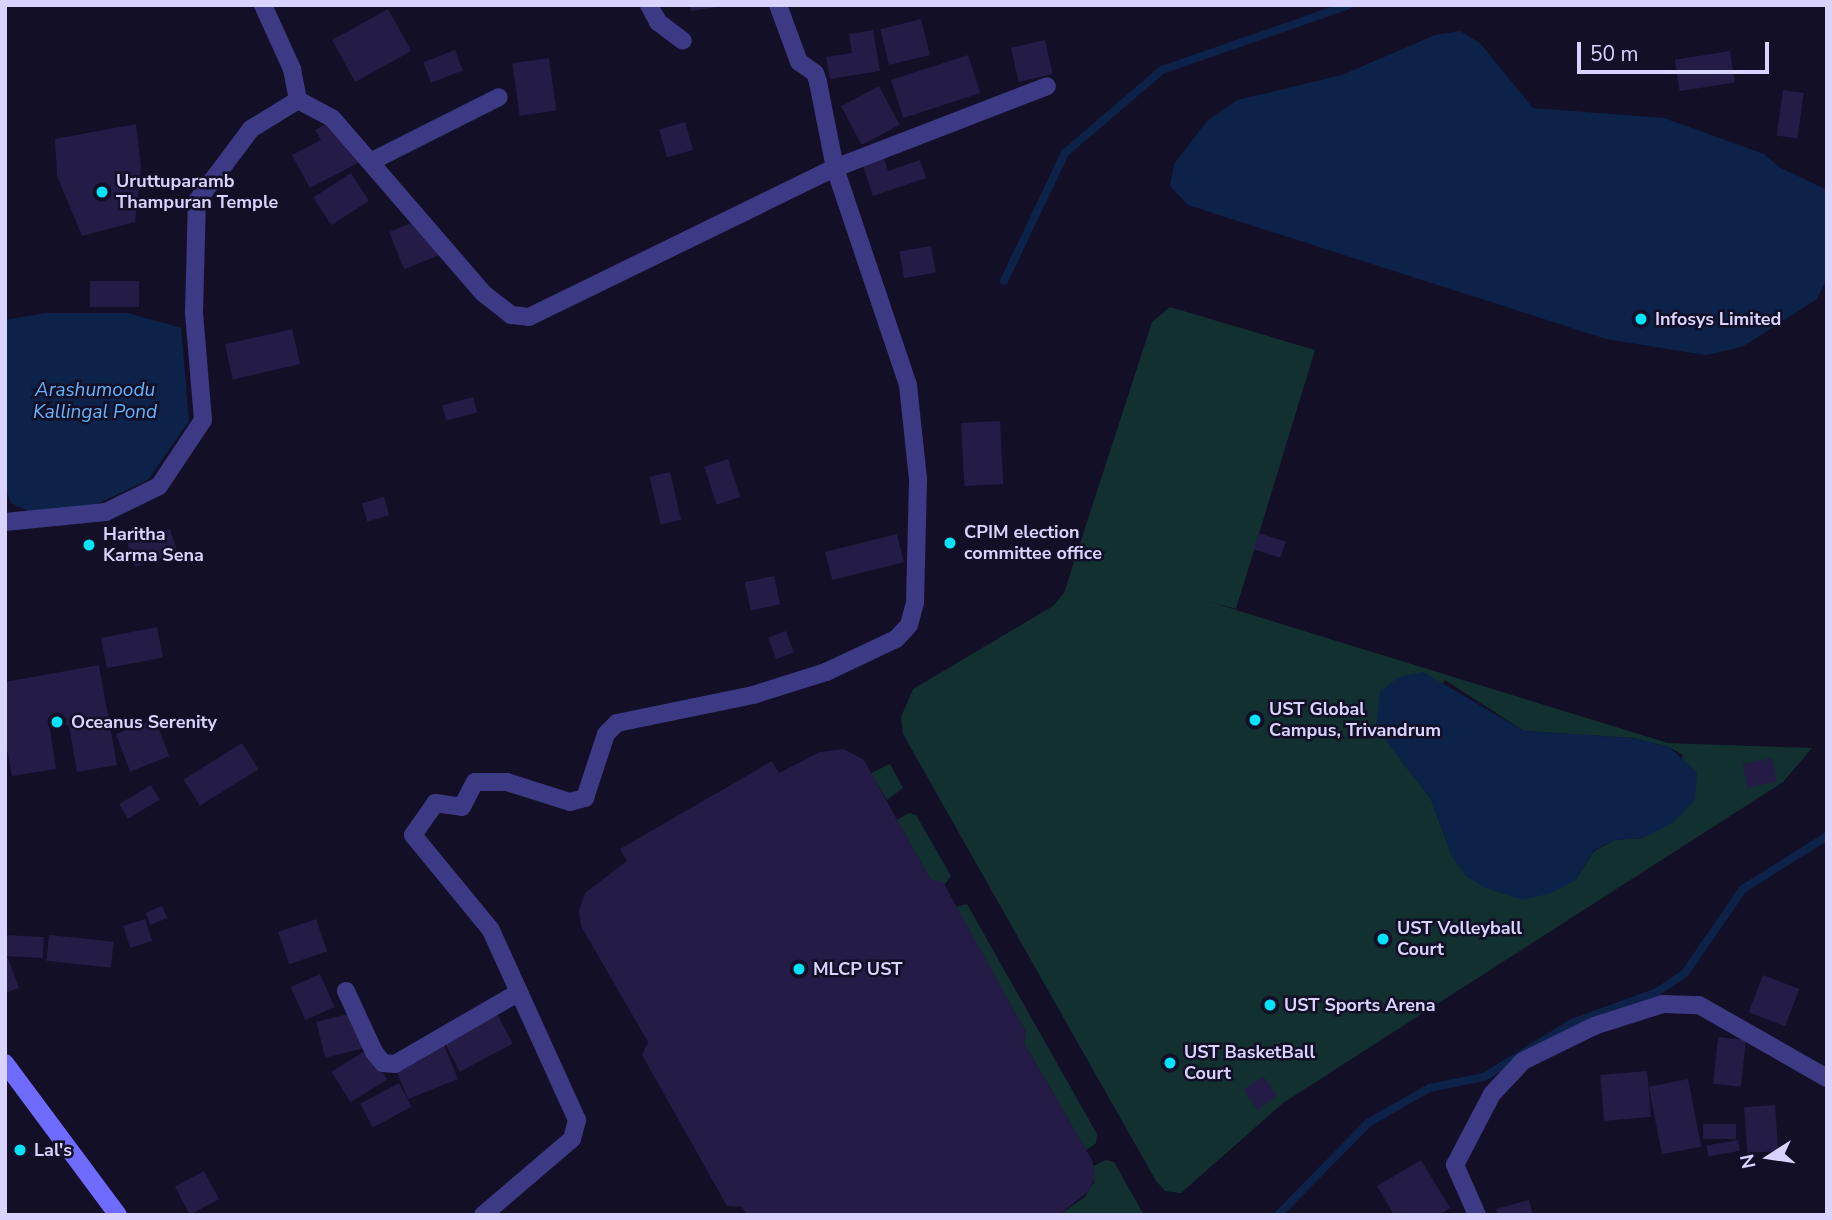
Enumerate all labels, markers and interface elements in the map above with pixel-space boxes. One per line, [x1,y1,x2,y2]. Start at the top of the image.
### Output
scale bar [1580,28,1772,72]
text: 50 m [1590,40,1639,68]
place label: Uruttuparamb Thampuran Temple [116,171,278,214]
marker: Uruttuparamb Thampuran Temple [94,184,110,200]
place label: Infosys Limited [1655,308,1781,330]
marker: Infosys Limited [1633,311,1649,327]
water label: Arashumoodu Kallingal Pond [33,380,157,424]
place label: CPIM election committee office [964,522,1102,564]
place label: Haritha Karma Sena [103,524,204,566]
marker: CPIM election committee office [942,535,958,551]
marker: Haritha Karma Sena [81,537,97,553]
place label: UST Global Campus, Trivandrum [1269,699,1441,742]
place label: Oceanus Serenity [71,711,217,733]
marker: UST Global Campus, Trivandrum [1247,712,1263,728]
marker: Oceanus Serenity [49,714,65,730]
place label: UST Volleyball Court [1397,918,1522,960]
marker: UST Volleyball Court [1375,931,1391,947]
place label: MLCP UST [813,958,902,980]
marker: MLCP UST [791,961,807,977]
place label: UST Sports Arena [1284,994,1435,1016]
marker: UST Sports Arena [1262,997,1278,1013]
place label: UST BasketBall Court [1184,1042,1315,1084]
marker: UST BasketBall Court [1162,1055,1178,1071]
north arrow [1734,1122,1804,1192]
place label: Lal's [34,1139,72,1161]
marker: Lal's [12,1142,28,1158]
text: N [1734,1152,1763,1171]

